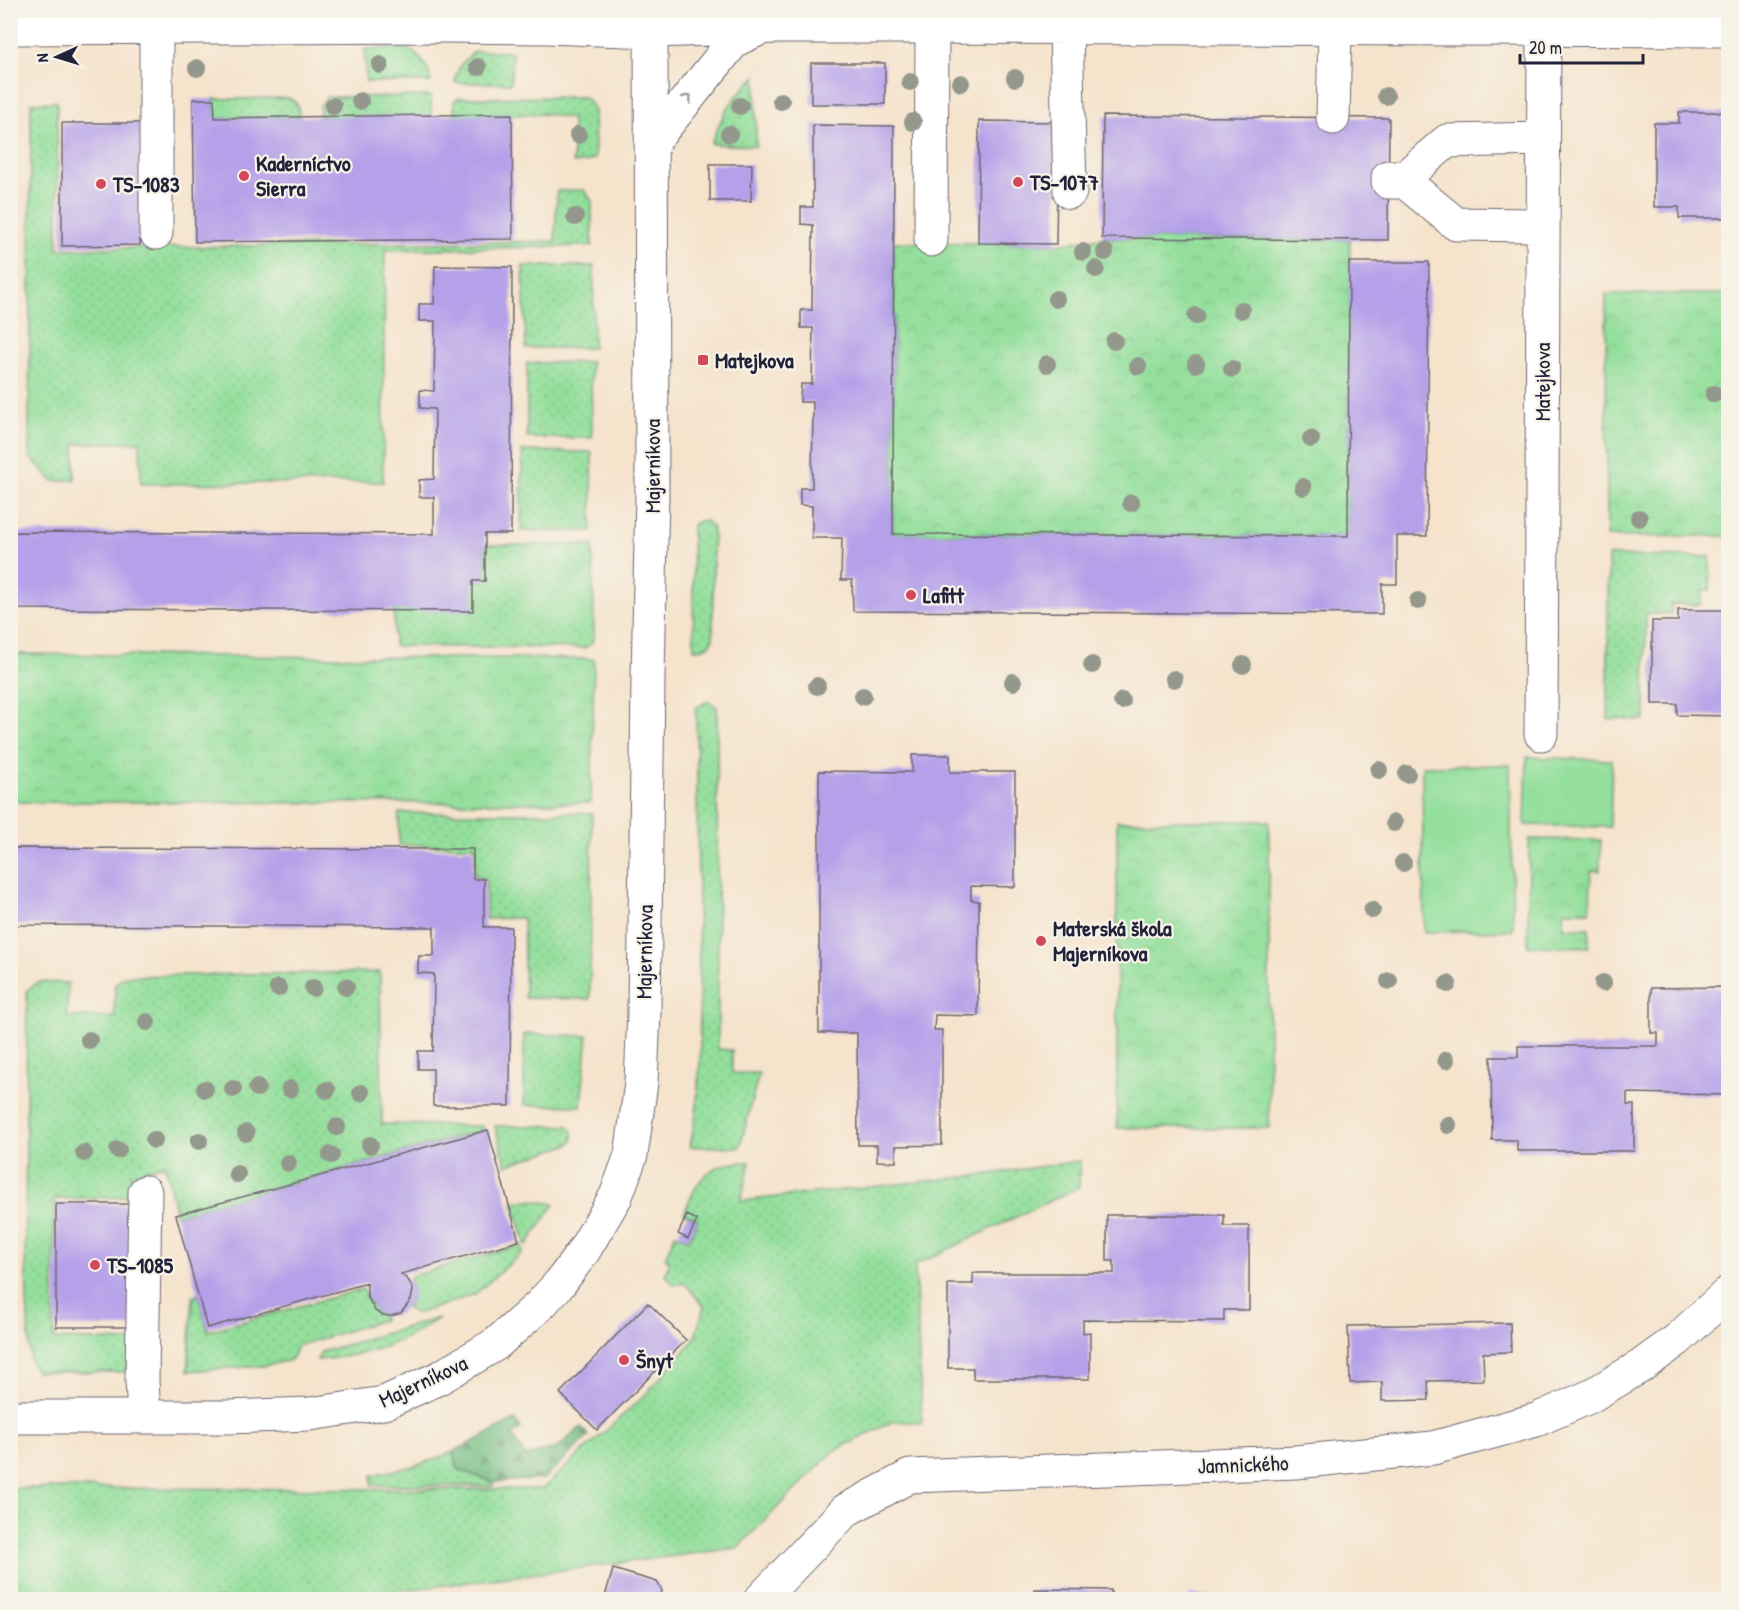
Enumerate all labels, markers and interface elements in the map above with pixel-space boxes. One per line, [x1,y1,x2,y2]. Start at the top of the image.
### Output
north arrow [27,27,87,87]
scale bar [1520,27,1643,65]
text: 20 m [1529,35,1562,60]
text: N [31,53,53,63]
one-way arrow [681,94,692,105]
place label: Kaderníctvo Sierra [256,148,351,203]
place label: TS-1077 [1029,167,1099,197]
place label: TS-1083 [112,169,180,199]
marker: Kaderníctvo Sierra [237,169,251,183]
marker: TS-1077 [1011,175,1025,189]
marker: TS-1083 [94,177,108,191]
street label: Matejkova [1527,342,1557,421]
place label: Matejkova [715,345,794,375]
marker: Matejkova [696,353,710,367]
street label: Majerníkova [637,418,667,513]
place label: Lafitt [923,580,965,610]
marker: Lafitt [904,588,918,602]
street label: Majerníkova [628,904,660,999]
place label: Materská škola Majerníkova [1053,913,1172,968]
marker: Materská škola Majerníkova [1034,934,1048,948]
place label: TS-1085 [106,1250,174,1280]
marker: TS-1085 [88,1258,102,1272]
place label: Šnyt [636,1345,674,1376]
street label: Majerníkova [374,1347,472,1415]
marker: Šnyt [617,1353,631,1367]
street label: Jamnického [1197,1447,1289,1481]

